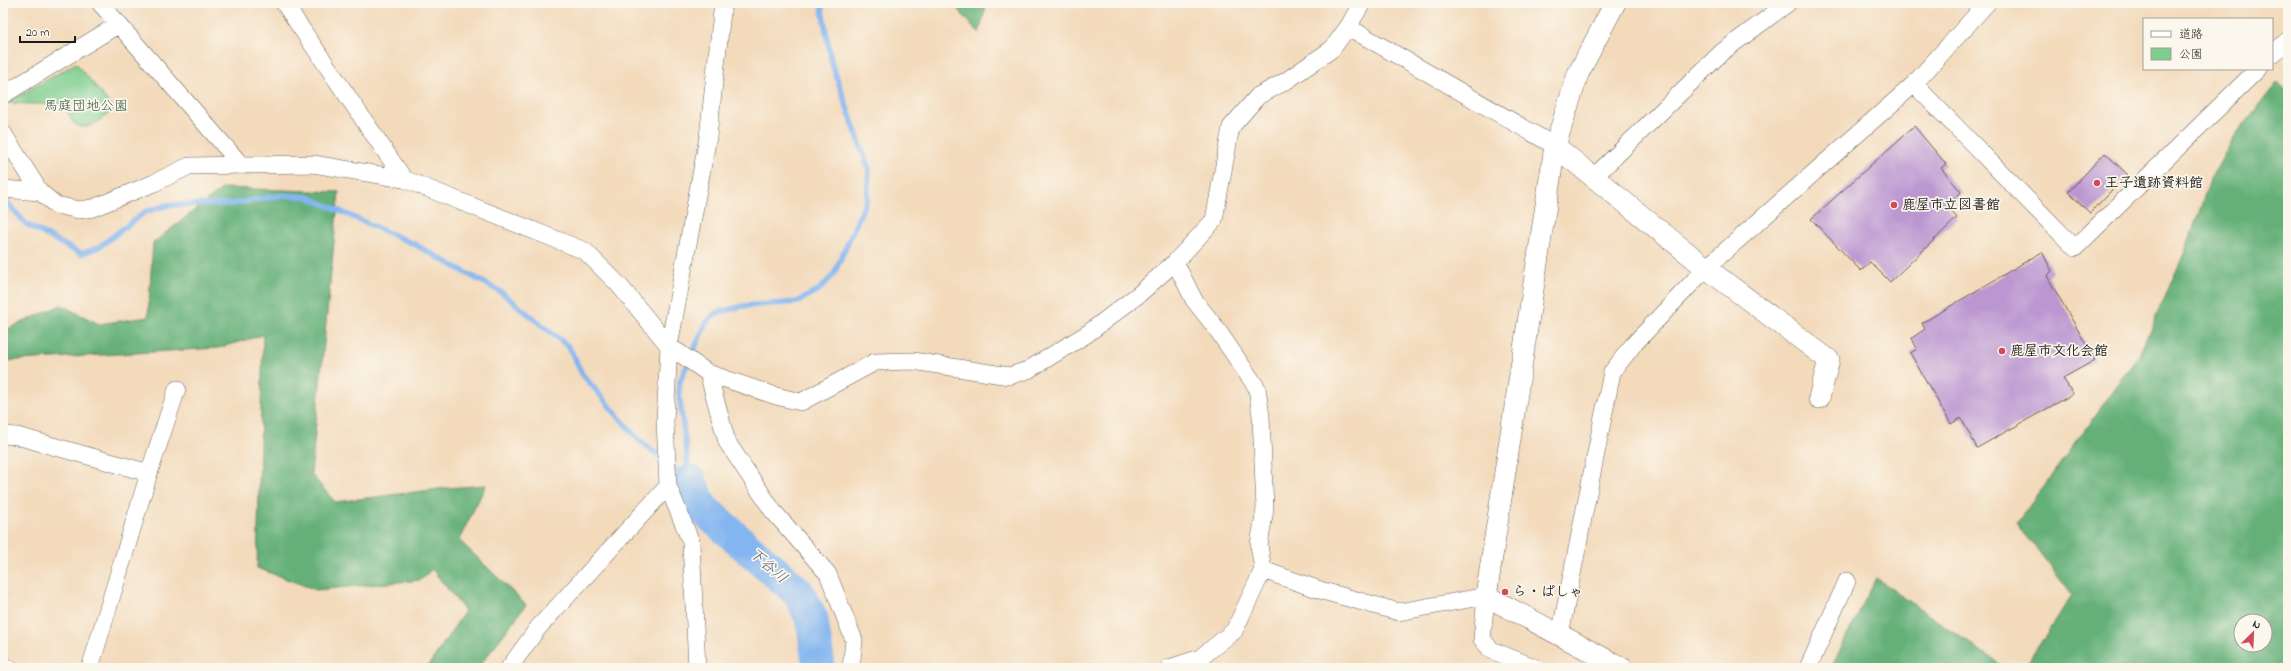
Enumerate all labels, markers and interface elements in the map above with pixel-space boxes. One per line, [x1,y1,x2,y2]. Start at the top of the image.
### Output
scale bar [20,18,75,44]
legend [2143,18,2273,70]
text: 20 m [26,24,49,42]
text: 道路 [2179,26,2203,44]
text: 公園 [2179,46,2203,64]
park label: 馬庭団地公園 [44,96,128,117]
place label: 王子遺跡資料館 [2105,173,2203,194]
marker: 王子遺跡資料館 [2092,178,2102,188]
place label: 鹿屋市立図書館 [1902,195,2000,216]
marker: 鹿屋市立図書館 [1889,200,1899,210]
place label: 鹿屋市文化会館 [2010,341,2108,362]
marker: 鹿屋市文化会館 [1997,346,2007,356]
water label: 下谷川 [744,543,792,589]
place label: ら・ぱしゃ [1513,582,1583,603]
marker: ら・ぱしゃ [1500,587,1510,597]
north arrow [2233,613,2273,653]
text: N [2250,616,2263,634]

